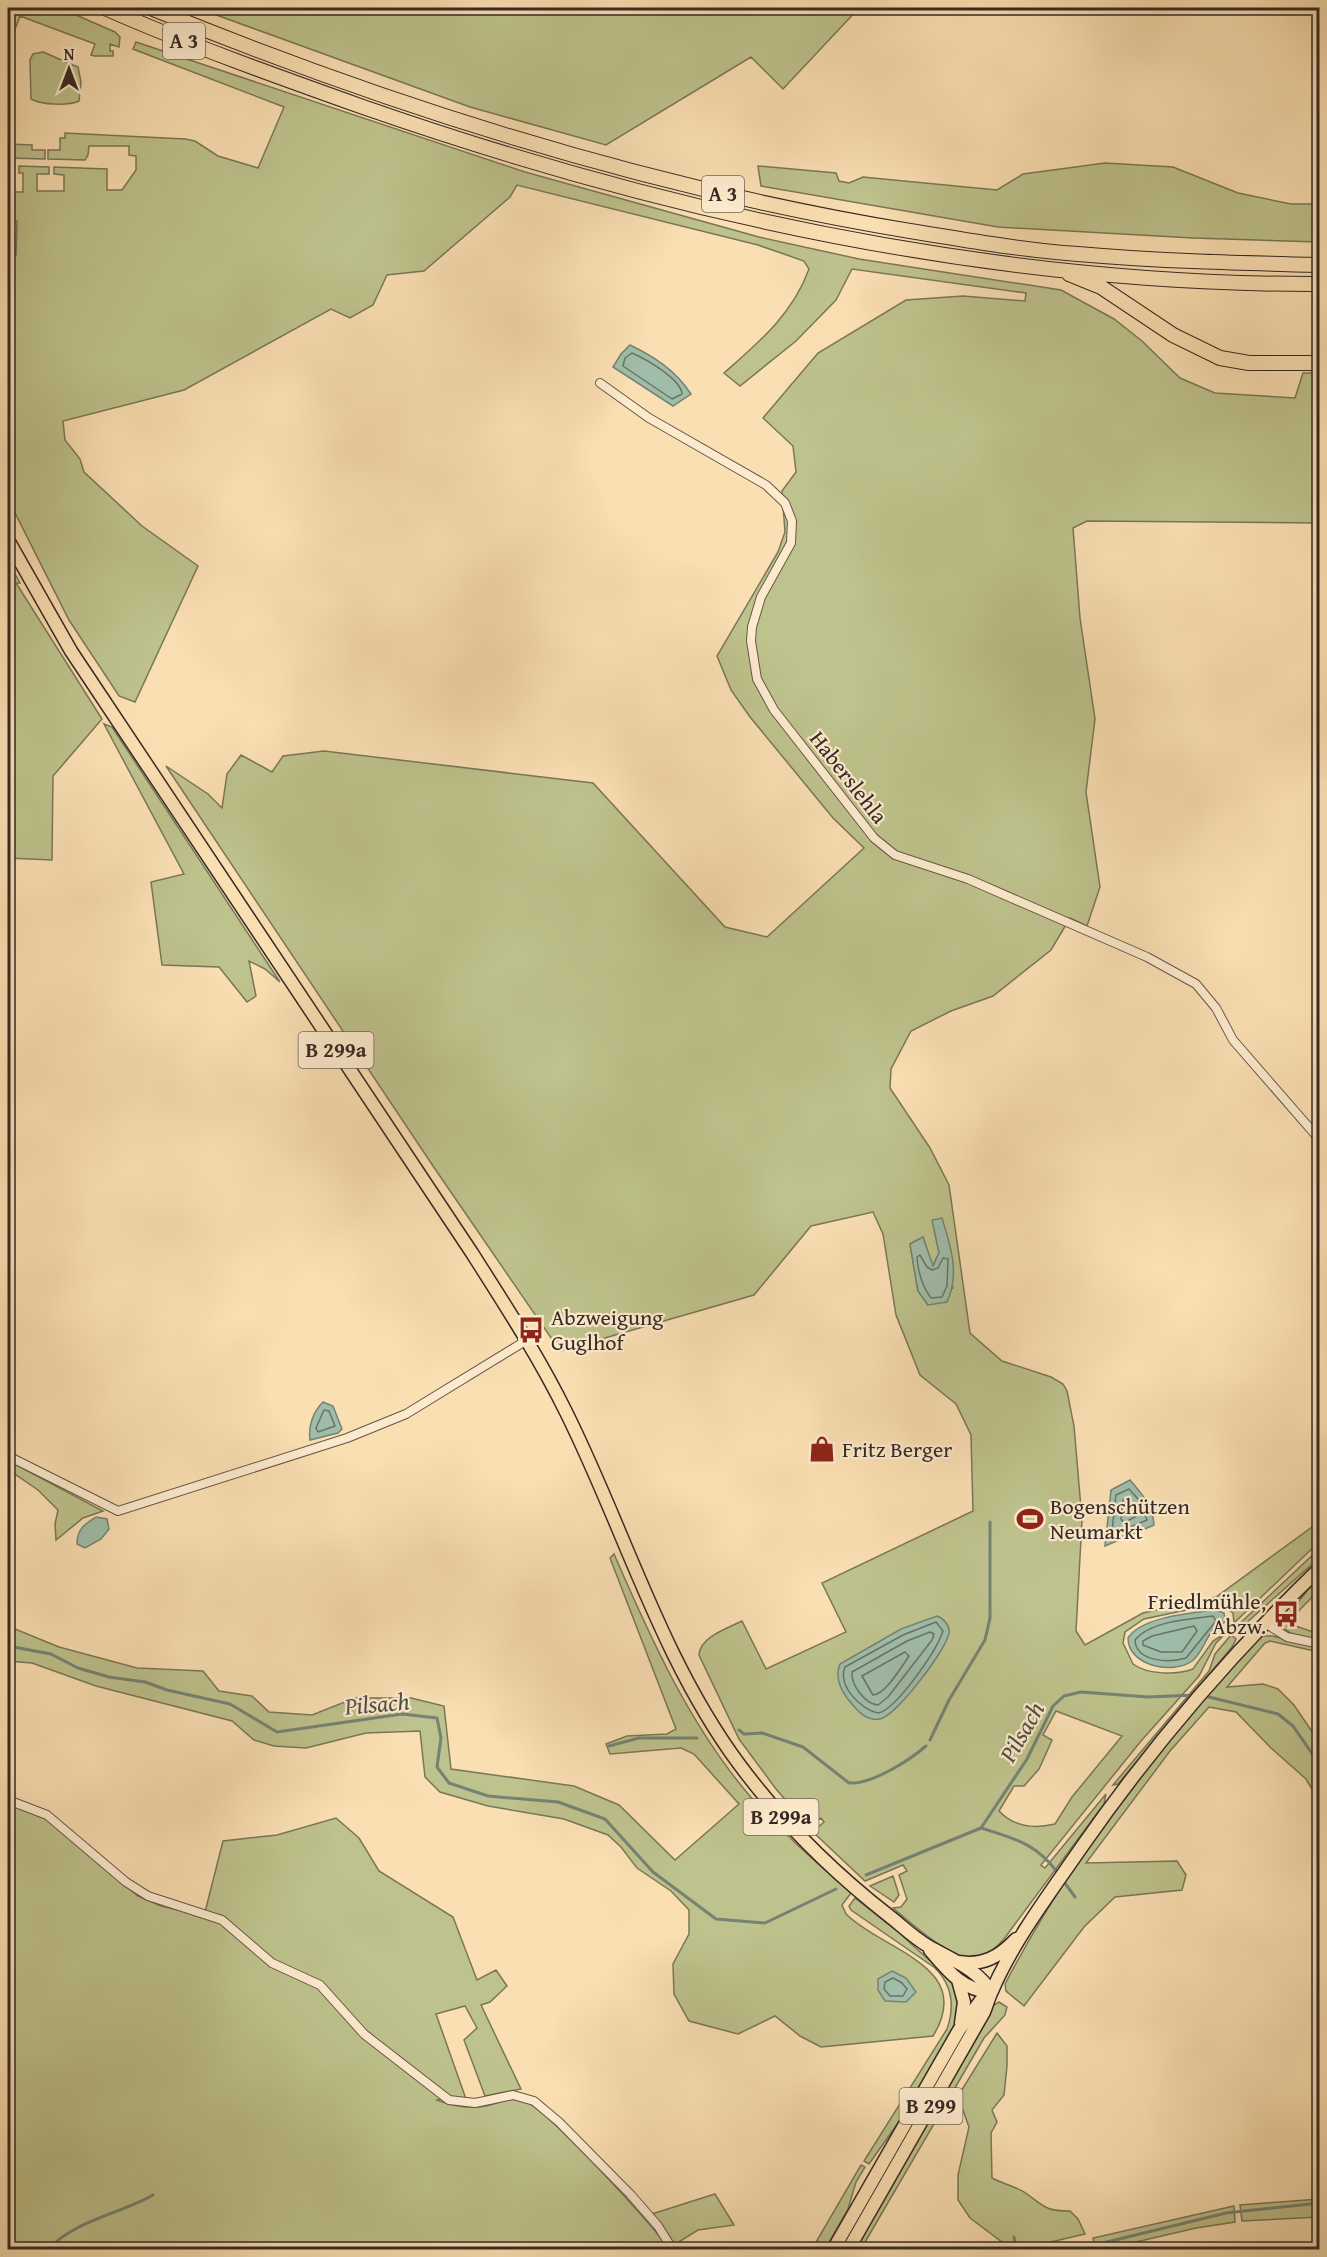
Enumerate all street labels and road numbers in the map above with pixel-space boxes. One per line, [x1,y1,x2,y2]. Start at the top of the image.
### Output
road number: A 3 [163,23,205,59]
road number: A 3 [702,176,744,212]
street label: Haberslehla [803,724,896,831]
road number: B 299a [298,1032,374,1068]
road number: B 299a [744,1799,818,1835]
road number: B 299 [900,2088,962,2124]

